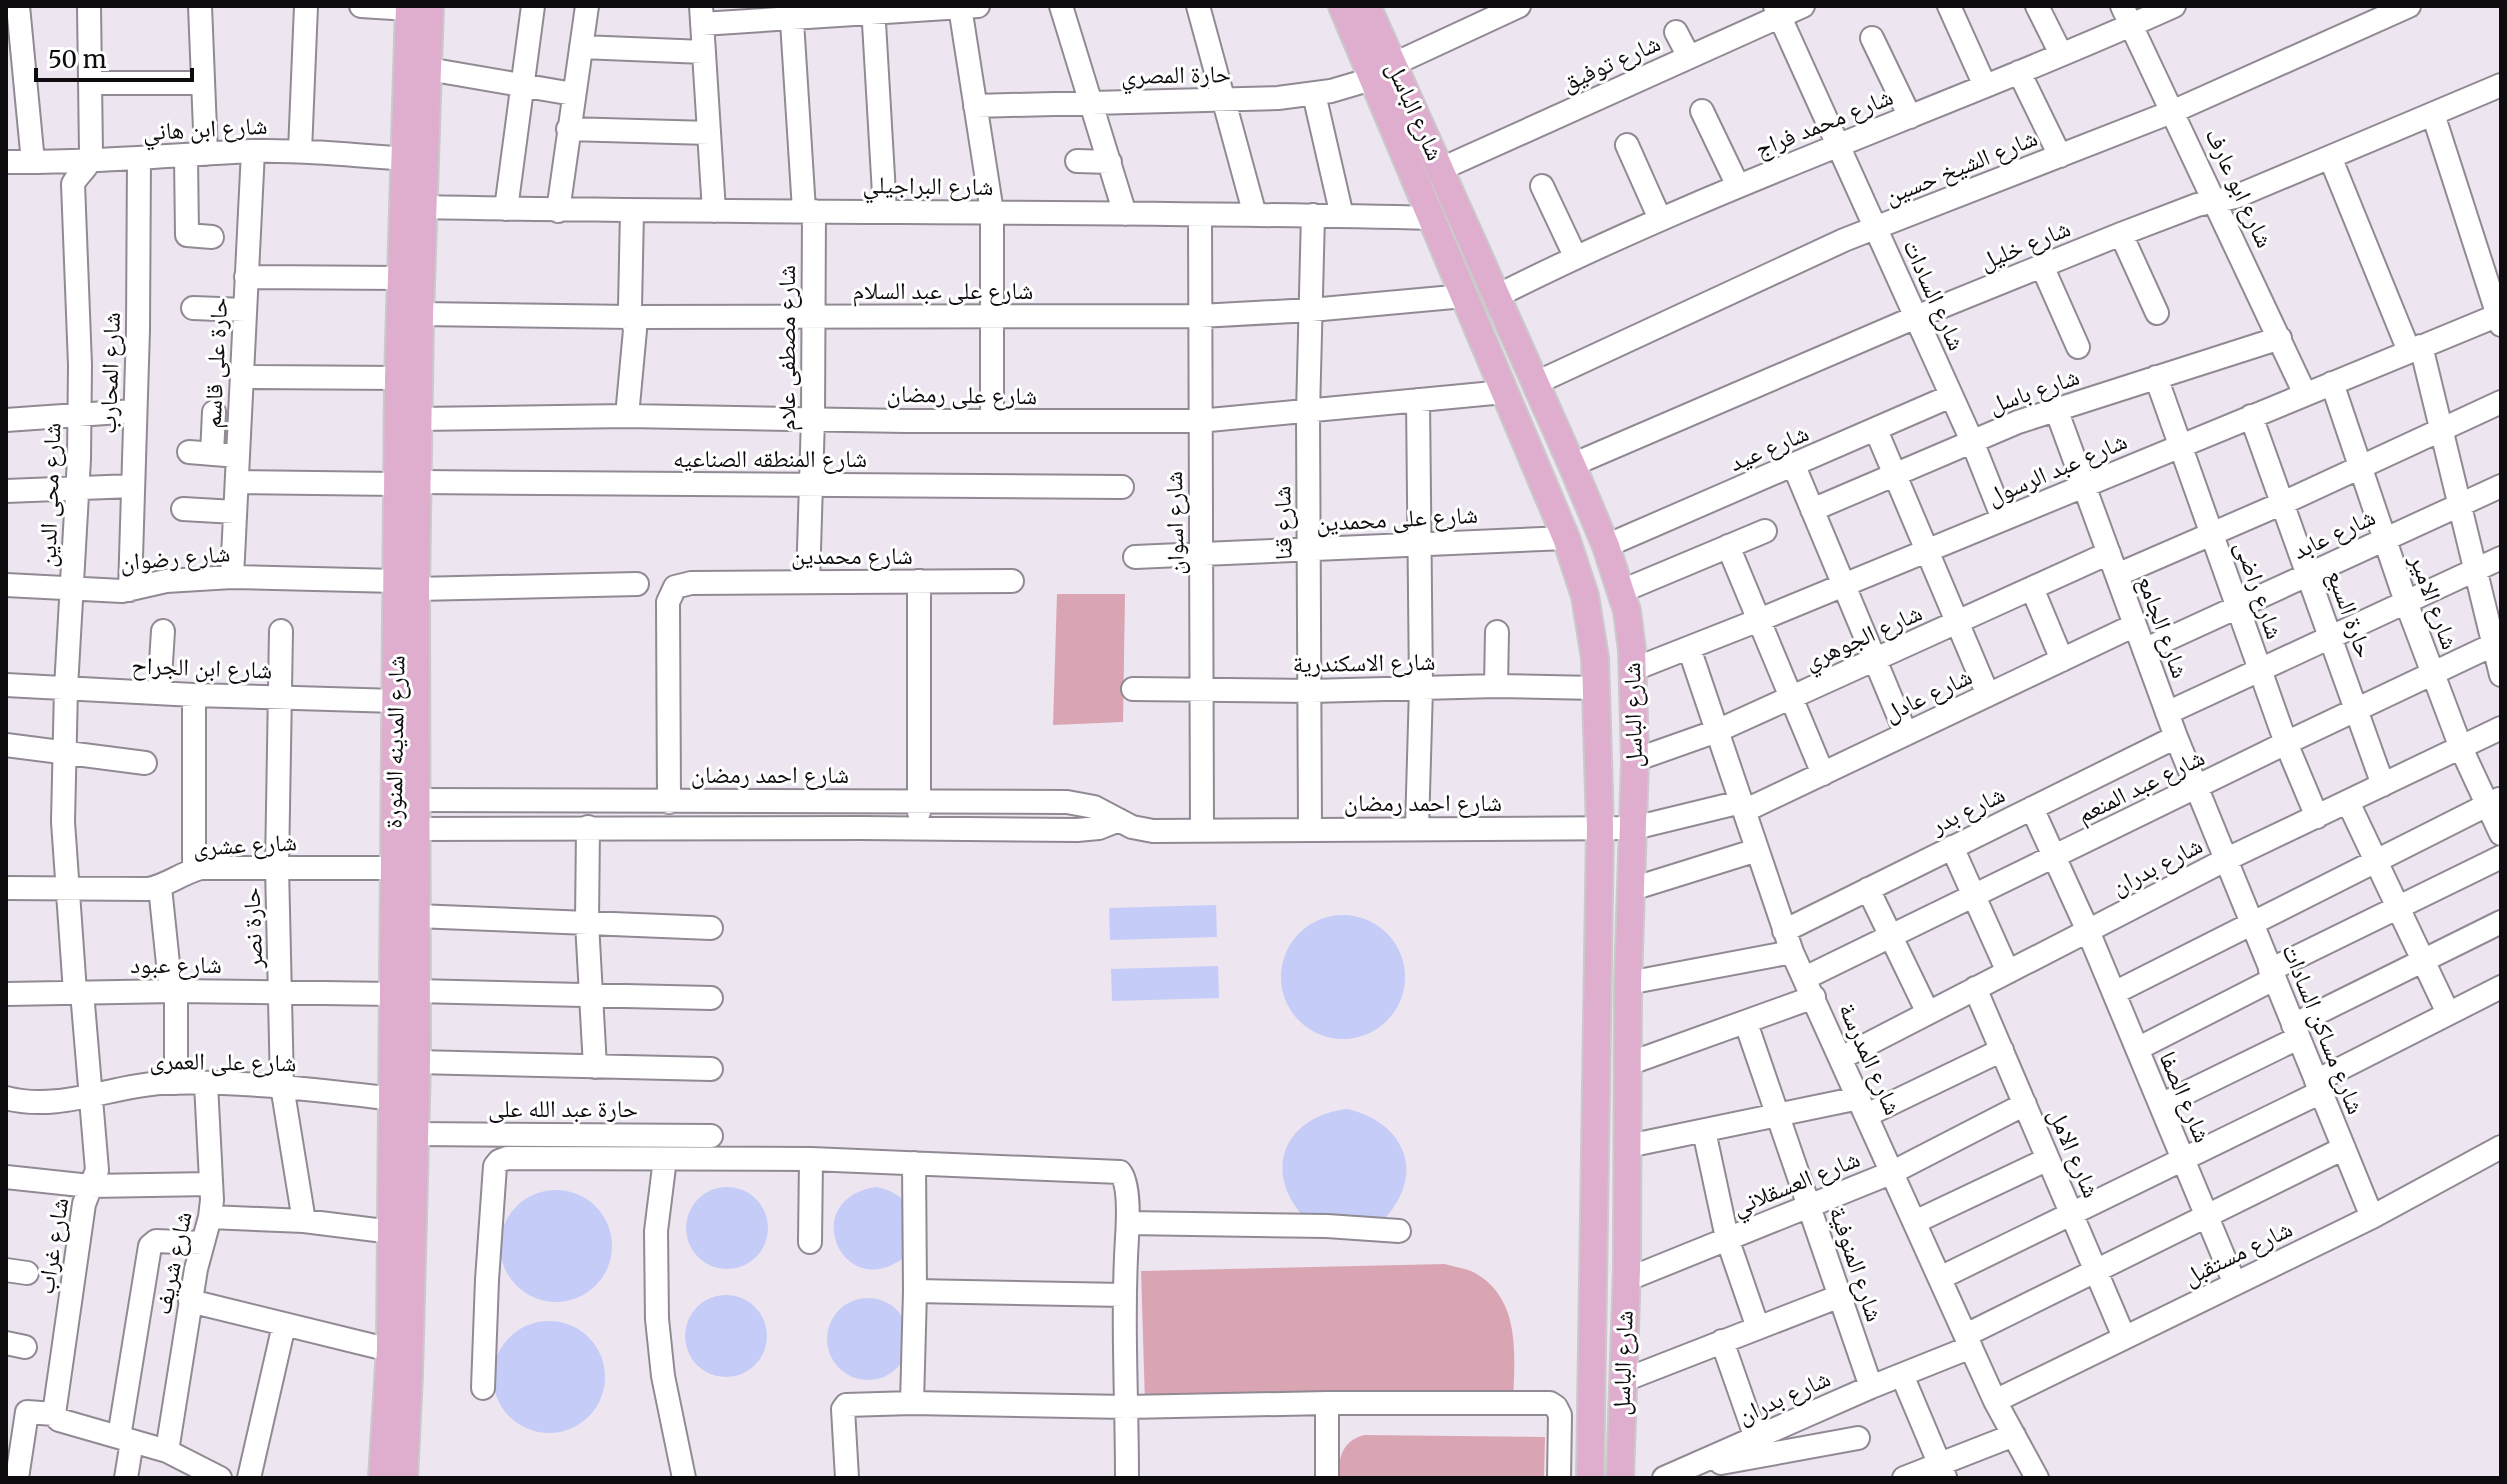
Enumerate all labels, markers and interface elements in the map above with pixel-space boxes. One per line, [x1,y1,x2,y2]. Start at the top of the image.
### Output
street label: شارع توفيق [1557,27,1665,98]
scale bar [36,32,192,82]
text: 50 m [48,44,107,75]
street label: شارع الباسل [1380,56,1451,165]
street label: حارة المصري [1121,58,1231,95]
street label: شارع محمد فراج [1750,81,1897,164]
street label: شارع ابن هاني [142,110,268,151]
street label: شارع الشيخ حسين [1880,122,2042,211]
street label: شارع ابو عارف [2198,123,2281,253]
street label: شارع البراجيلي [862,169,994,206]
street label: شارع خليل [1975,212,2075,277]
street label: شارع السادات [1896,234,1973,355]
street label: شارع مصطفى علام [771,265,803,431]
street label: شارع على عبد السلام [853,275,1033,307]
street label: حارة على قاسم [197,297,235,429]
street label: شارع المحارب [92,312,127,434]
street label: شارع باسل [1984,361,2083,420]
street label: شارع على رمضان [886,378,1038,411]
street label: شارع عيد [1724,417,1813,478]
street label: شارع محى الدين [31,422,68,568]
street label: شارع عبد الرسول [1982,425,2132,512]
street label: شارع المنطقه الصناعيه [673,443,867,474]
street label: شارع اسوان [1158,471,1191,575]
street label: شارع قنا [1266,486,1299,561]
street label: شارع على محمدين [1315,499,1479,538]
street label: شارع عابد [2288,501,2380,566]
street label: شارع رضوان [119,537,231,578]
street label: شارع راضى [2228,537,2291,643]
street label: شارع محمدين [791,540,913,571]
street label: شارع الامير [2403,549,2466,654]
street label: حارة السبع [2320,566,2381,662]
street label: شارع الجامع [2131,571,2196,682]
street label: شارع الجوهري [1799,597,1928,680]
street label: شارع الاسكندرية [1292,646,1436,679]
street label: شارع ابن الجراح [131,650,273,685]
street label: شارع المدينه المنورة [377,655,412,829]
street label: شارع عادل [1879,661,1977,728]
street label: شارع الباسل [1616,662,1649,768]
street label: شارع عبد المنعم [2072,741,2210,831]
street label: شارع احمد رمضان [691,759,849,790]
street label: شارع بدر [1925,778,2010,841]
street label: شارع احمد رمضان [1344,787,1502,818]
street label: شارع عشرى [192,826,298,863]
street label: شارع بدران [2106,829,2208,902]
street label: حارة نصر [236,887,269,970]
street label: شارع مساكن السادات [2275,939,2372,1118]
street label: شارع عبود [130,949,222,980]
street label: شارع المدرسة [1832,998,1909,1120]
street label: شارع على العمرى [149,1045,297,1078]
street label: شارع الصفا [2152,1046,2219,1147]
street label: حارة عبد الله على [488,1093,638,1124]
street label: شارع الامل [2042,1103,2107,1202]
street label: شارع العسقلاني [1727,1143,1866,1226]
street label: شارع غراب [30,1195,75,1296]
street label: شارع المنوفية [1822,1202,1891,1326]
street label: شارع شريف [146,1208,199,1317]
street label: شارع مستقبل [2178,1213,2297,1292]
street label: شارع الباسل [1605,1310,1640,1416]
street label: شارع بدران [1733,1362,1835,1431]

